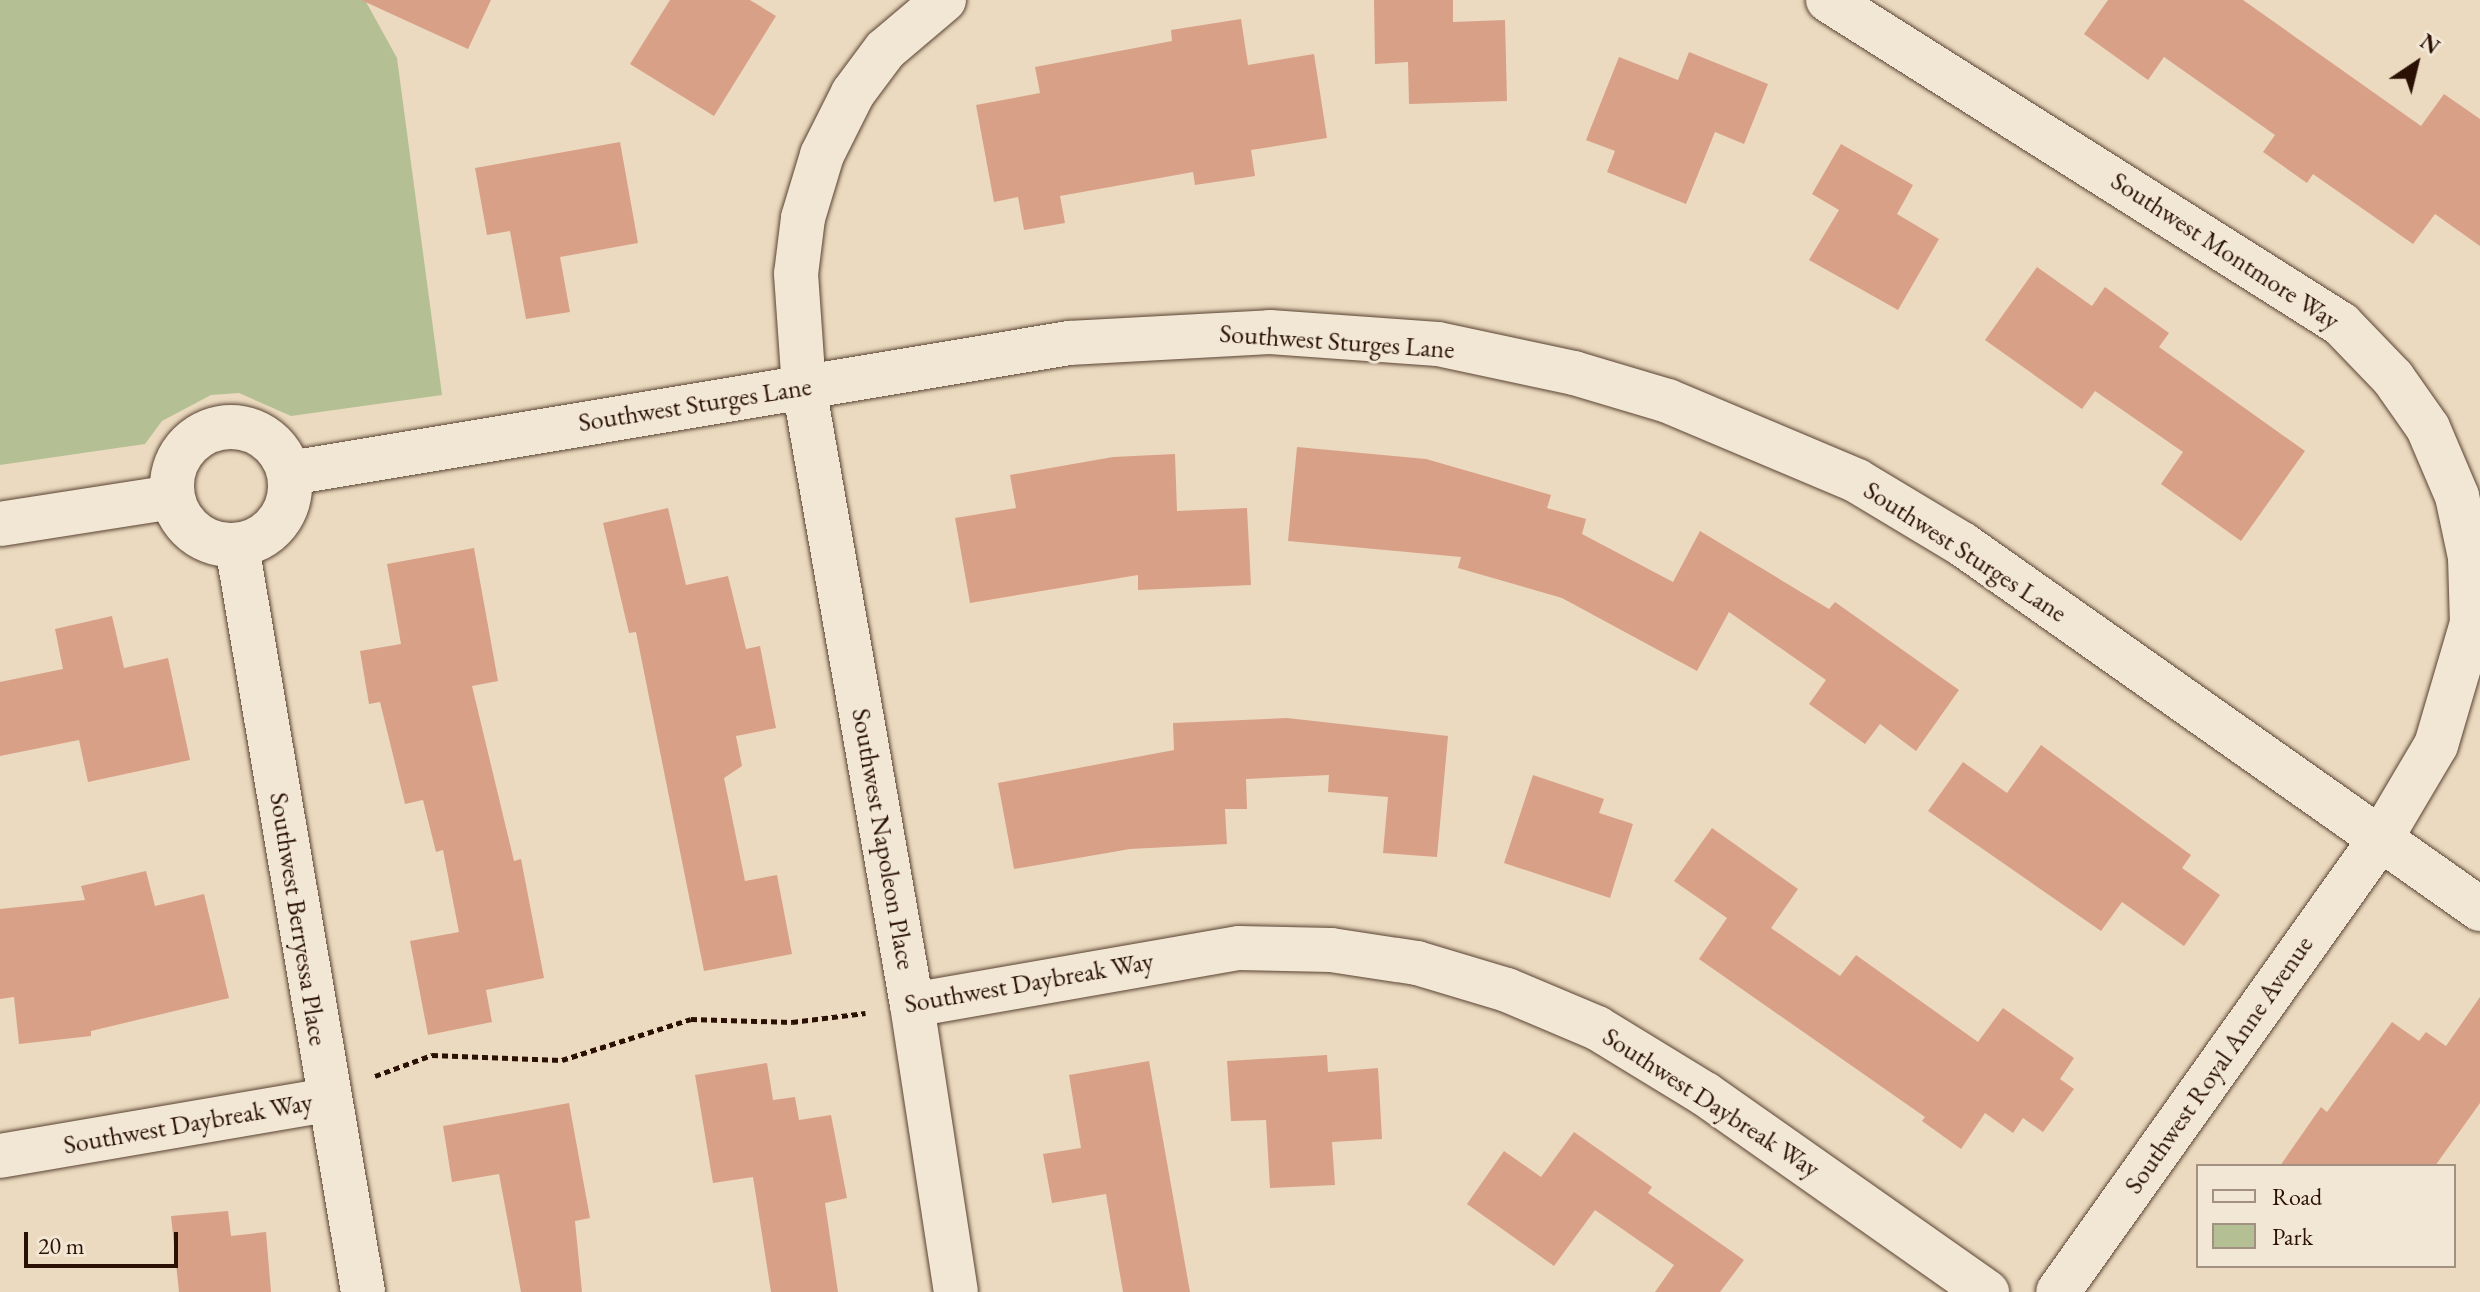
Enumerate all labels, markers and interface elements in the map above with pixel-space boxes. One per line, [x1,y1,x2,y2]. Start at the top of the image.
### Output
north arrow [2376,24,2456,104]
text: N [2414,27,2446,61]
street label: Southwest Montmore Way [2105,165,2345,337]
street label: Southwest Sturges Lane [1218,318,1456,366]
street label: Southwest Sturges Lane [576,371,814,439]
street label: Southwest Sturges Lane [1858,475,2072,629]
street label: Southwest Napoleon Place [845,706,921,972]
street label: Southwest Berryessa Place [263,790,333,1048]
street label: Southwest Royal Anne Avenue [2118,930,2320,1200]
street label: Southwest Daybreak Way [902,946,1156,1020]
street label: Southwest Daybreak Way [1597,1021,1825,1185]
street label: Southwest Daybreak Way [61,1087,315,1161]
legend [2196,1164,2456,1268]
text: Road [2272,1181,2322,1212]
scale bar [28,1216,182,1266]
text: Park [2272,1221,2313,1252]
text: 20 m [38,1230,85,1261]

